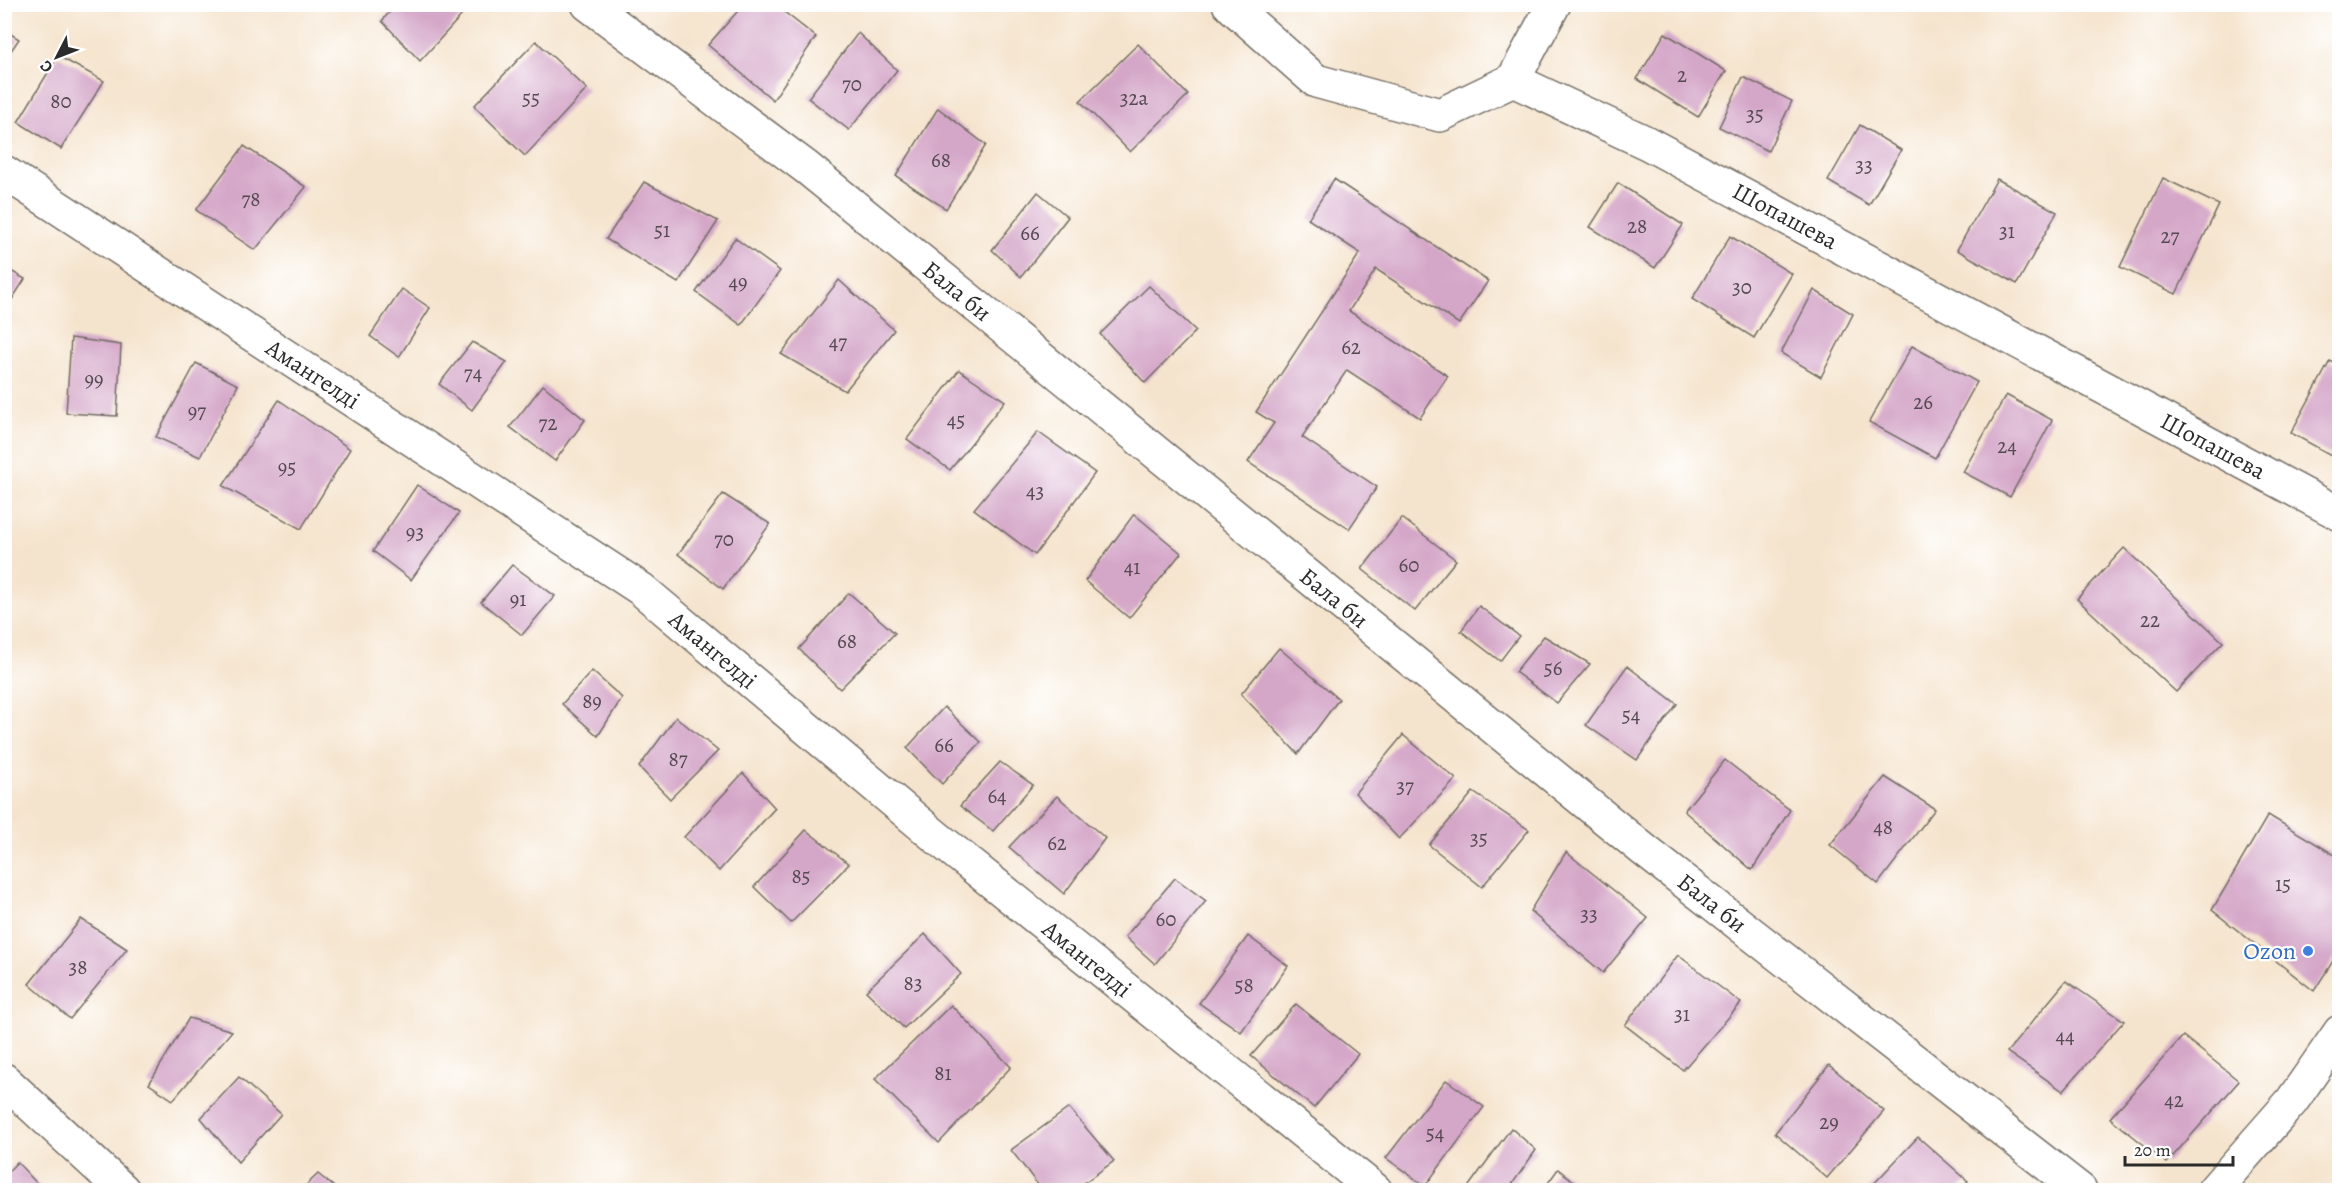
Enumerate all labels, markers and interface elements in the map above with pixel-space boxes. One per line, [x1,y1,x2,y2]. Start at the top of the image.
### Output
north arrow [27,27,87,87]
text: С [35,55,58,77]
house number: 2 [1677,61,1687,89]
house number: 70 [842,70,862,98]
house number: 55 [522,84,540,112]
house number: 32а [1120,84,1149,112]
house number: 80 [50,87,72,115]
house number: 35 [1746,100,1764,128]
house number: 68 [931,146,951,174]
house number: 33 [1855,151,1873,179]
street label: Шопашева [1727,175,1843,257]
house number: 78 [241,185,261,213]
house number: 28 [1627,212,1647,240]
house number: 51 [654,216,670,244]
house number: 31 [1999,217,2015,245]
house number: 66 [1020,219,1040,247]
house number: 27 [2161,222,2180,250]
street label: Бала би [916,253,998,329]
house number: 49 [728,268,748,296]
house number: 30 [1732,273,1752,301]
house number: 47 [829,328,847,356]
street label: Амангелді [259,331,366,416]
house number: 62 [1341,333,1361,361]
house number: 74 [464,359,482,387]
house number: 99 [84,365,104,393]
house number: 26 [1913,388,1933,416]
house number: 97 [188,397,206,425]
street label: Шопашева [2155,405,2271,487]
house number: 45 [947,406,965,434]
house number: 72 [539,409,557,437]
house number: 24 [1997,432,2017,460]
house number: 95 [278,453,296,481]
house number: 43 [1026,477,1044,505]
house number: 93 [406,518,424,546]
house number: 70 [714,525,734,553]
house number: 60 [1399,551,1419,579]
house number: 41 [1124,553,1140,581]
street label: Бала би [1293,560,1375,636]
house number: 91 [510,585,526,613]
street label: Амангелді [661,603,764,696]
house number: 22 [2140,606,2160,634]
house number: 68 [837,627,857,655]
house number: 56 [1544,654,1563,682]
house number: 89 [582,687,602,715]
house number: 54 [1622,701,1640,729]
house number: 66 [934,731,954,759]
house number: 87 [668,745,688,773]
house number: 37 [1396,772,1414,800]
house number: 64 [987,782,1007,810]
house number: 48 [1873,813,1893,841]
house number: 35 [1470,824,1488,852]
house number: 62 [1047,829,1067,857]
house number: 85 [791,862,811,890]
street label: Бала би [1671,866,1753,940]
house number: 15 [2275,870,2291,898]
house number: 33 [1580,900,1598,928]
house number: 60 [1156,905,1176,933]
street label: Амангелді [1035,913,1138,1005]
place label: Ozon [2243,935,2296,967]
marker: Ozon [2301,944,2315,958]
house number: 38 [69,953,87,981]
house number: 83 [904,969,922,997]
house number: 58 [1234,971,1254,999]
house number: 31 [1674,1000,1690,1028]
house number: 44 [2055,1022,2075,1050]
house number: 81 [934,1059,952,1087]
house number: 42 [2164,1086,2184,1114]
house number: 29 [1819,1108,1839,1136]
house number: 54 [1426,1119,1444,1147]
scale bar [2125,1129,2233,1167]
text: 20 m [2134,1138,2171,1162]

